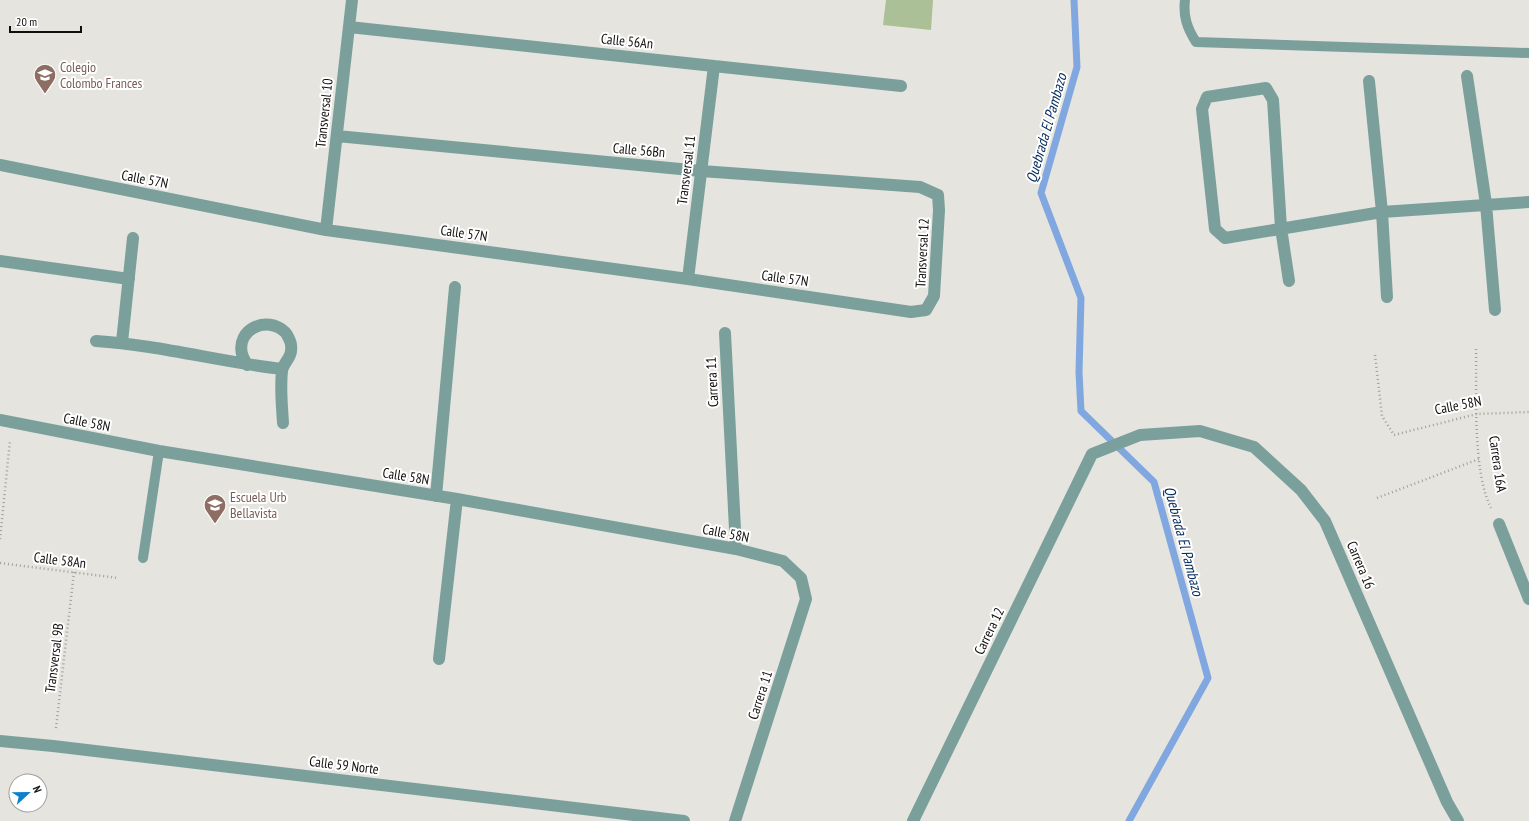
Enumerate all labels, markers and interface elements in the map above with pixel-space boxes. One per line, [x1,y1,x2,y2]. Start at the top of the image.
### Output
scale bar [10,8,81,34]
text: 20 m [16,14,37,29]
street label: Calle 56An [600,29,654,53]
place label: Colegio Colombo Frances [60,58,142,92]
school or university icon: Colegio Colombo Frances [32,62,58,95]
water label: Quebrada El Pambazo [1021,70,1071,185]
street label: Transversal 10 [311,77,337,149]
street label: Transversal 11 [673,134,699,206]
street label: Calle 56Bn [612,139,666,161]
street label: Calle 57N [120,166,170,192]
street label: Transversal 12 [911,218,933,288]
street label: Calle 57N [439,221,489,245]
street label: Calle 57N [760,266,810,290]
street label: Carrera 11 [702,356,722,408]
street label: Calle 58N [1433,392,1483,418]
street label: Calle 58N [62,409,112,435]
street label: Carrera 16A [1485,435,1511,494]
street label: Calle 58N [381,463,431,489]
water label: Quebrada El Pambazo [1160,484,1208,599]
place label: Escuela Urb Bellavista [230,488,287,522]
school or university icon: Escuela Urb Bellavista [202,492,228,525]
street label: Calle 58N [701,520,751,546]
street label: Carrera 16 [1343,538,1379,592]
street label: Calle 58An [33,548,87,572]
street label: Carrera 12 [970,604,1008,658]
street label: Transversal 9B [41,622,67,694]
street label: Carrera 11 [744,668,776,722]
street label: Calle 59 Norte [308,752,380,778]
north arrow [8,773,48,813]
text: N [30,784,45,795]

